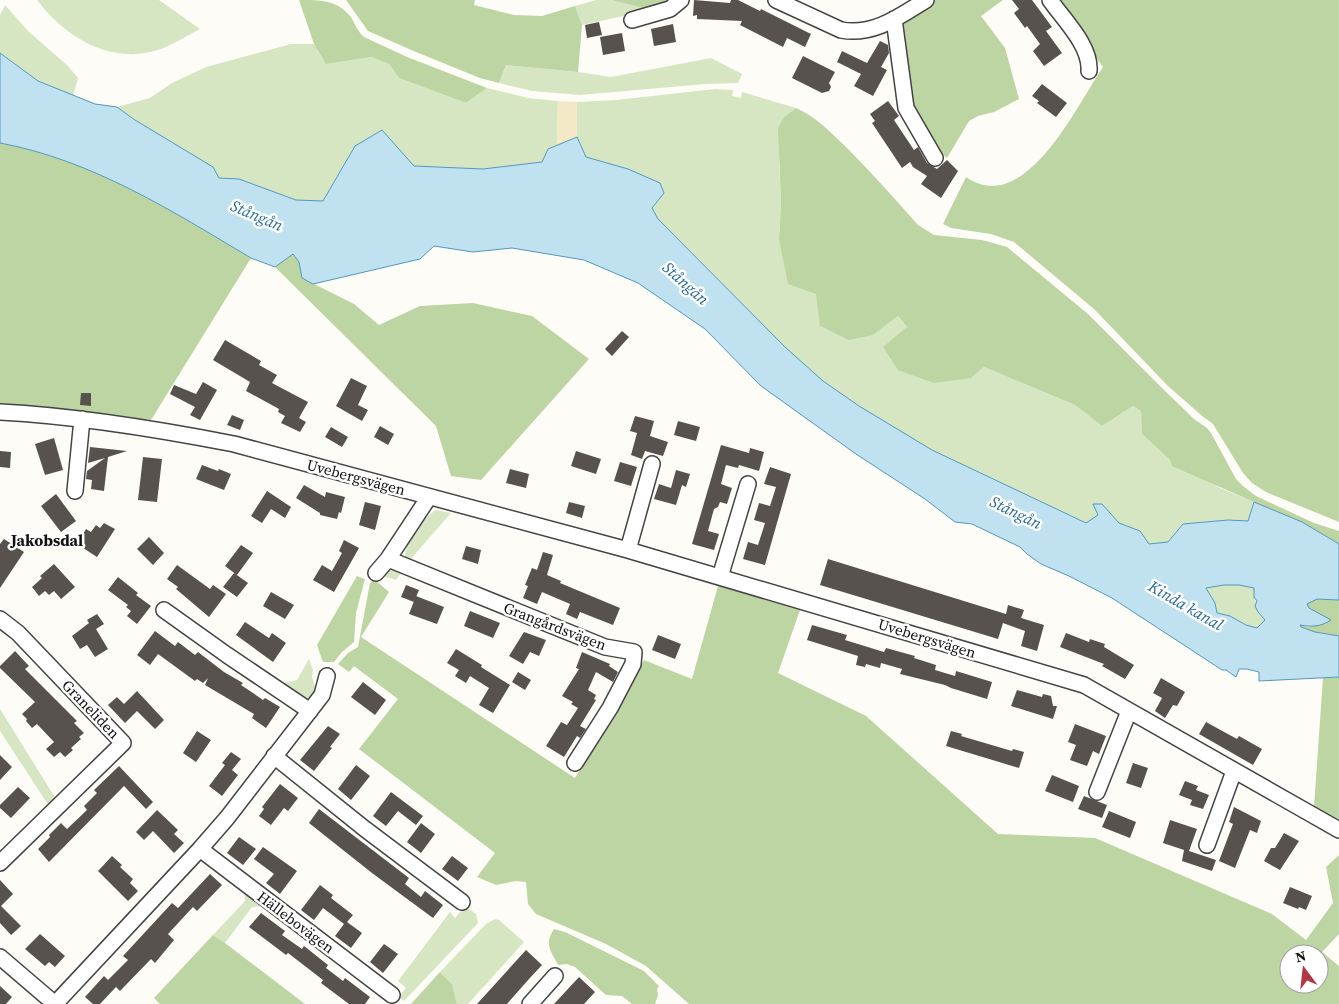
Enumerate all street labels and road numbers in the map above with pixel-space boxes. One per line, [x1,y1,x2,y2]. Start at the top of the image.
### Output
street label: Uvebergsvägen [304,454,408,500]
street label: Grangårdsvägen [501,597,609,655]
street label: Uvebergsvägen [875,613,979,663]
street label: Graneliden [57,675,125,743]
street label: Hällebovägen [253,886,339,958]

